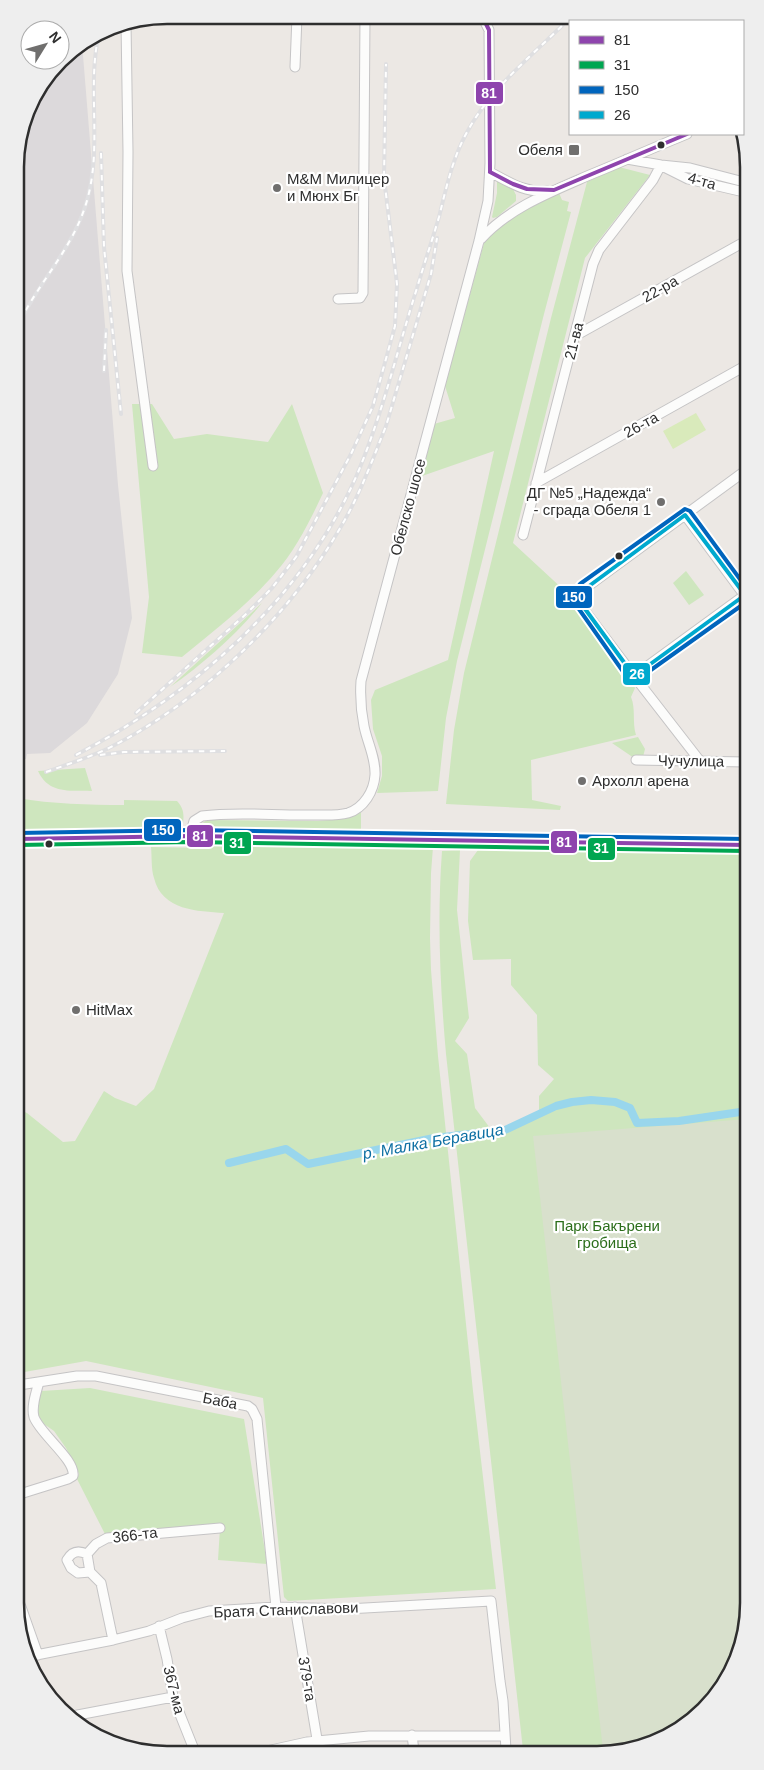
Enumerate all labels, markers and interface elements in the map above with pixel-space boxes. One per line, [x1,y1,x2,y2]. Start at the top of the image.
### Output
north arrow [20,20,70,70]
legend [569,20,744,135]
text: N [46,28,65,46]
text: 81 [614,31,631,48]
text: 31 [614,56,631,73]
line badge: 81 [475,81,504,105]
text: 150 [614,81,639,98]
text: 81 [481,85,497,101]
text: 26 [614,106,631,123]
unlabelled marker [656,140,666,150]
place label: Обеля [518,141,563,158]
marker: Обеля [567,143,581,157]
street label: 4-та [686,168,719,193]
place label: М&M Mилицер и Мюнх Бг [287,170,389,204]
marker: М&M Mилицер и Мюнх Бг [271,182,283,194]
street label: 22-ра [639,272,681,305]
street label: 21-ва [561,320,586,361]
street label: 26-та [621,408,662,441]
street label: Обелско шосе [386,457,429,557]
place label: ДГ №5 „Надежда“ - сграда Обеля 1 [527,484,651,518]
marker: ДГ №5 „Надежда“ - сграда Обеля 1 [655,496,667,508]
unlabelled marker [614,551,624,561]
line badge: 150 [555,585,593,609]
text: 150 [562,589,586,605]
line badge: 26 [622,662,651,686]
text: 26 [629,666,645,682]
street label: Чучулица [658,751,725,770]
place label: Архолл арена [592,772,690,789]
marker: Архолл арена [576,775,588,787]
line badge: 150 [143,818,182,842]
text: 150 [151,822,175,838]
line badge: 81 [186,824,214,848]
text: 81 [192,828,208,844]
line badge: 81 [550,830,578,854]
line badge: 31 [223,831,252,855]
text: 81 [556,834,572,850]
text: 31 [229,835,245,851]
line badge: 31 [587,837,616,861]
unlabelled marker [44,839,54,849]
text: 31 [593,840,609,856]
place label: HitMax [86,1001,133,1018]
marker: HitMax [70,1004,82,1016]
water label: р. Малка Беравица [360,1121,505,1162]
park label: Парк Бакърени гробища [554,1217,660,1251]
street label: Баба [201,1389,239,1412]
street label: 366-та [112,1523,159,1546]
street label: Братя Станиславови [213,1598,359,1621]
street label: 379-та [295,1655,320,1703]
street label: 367-ма [160,1664,189,1716]

